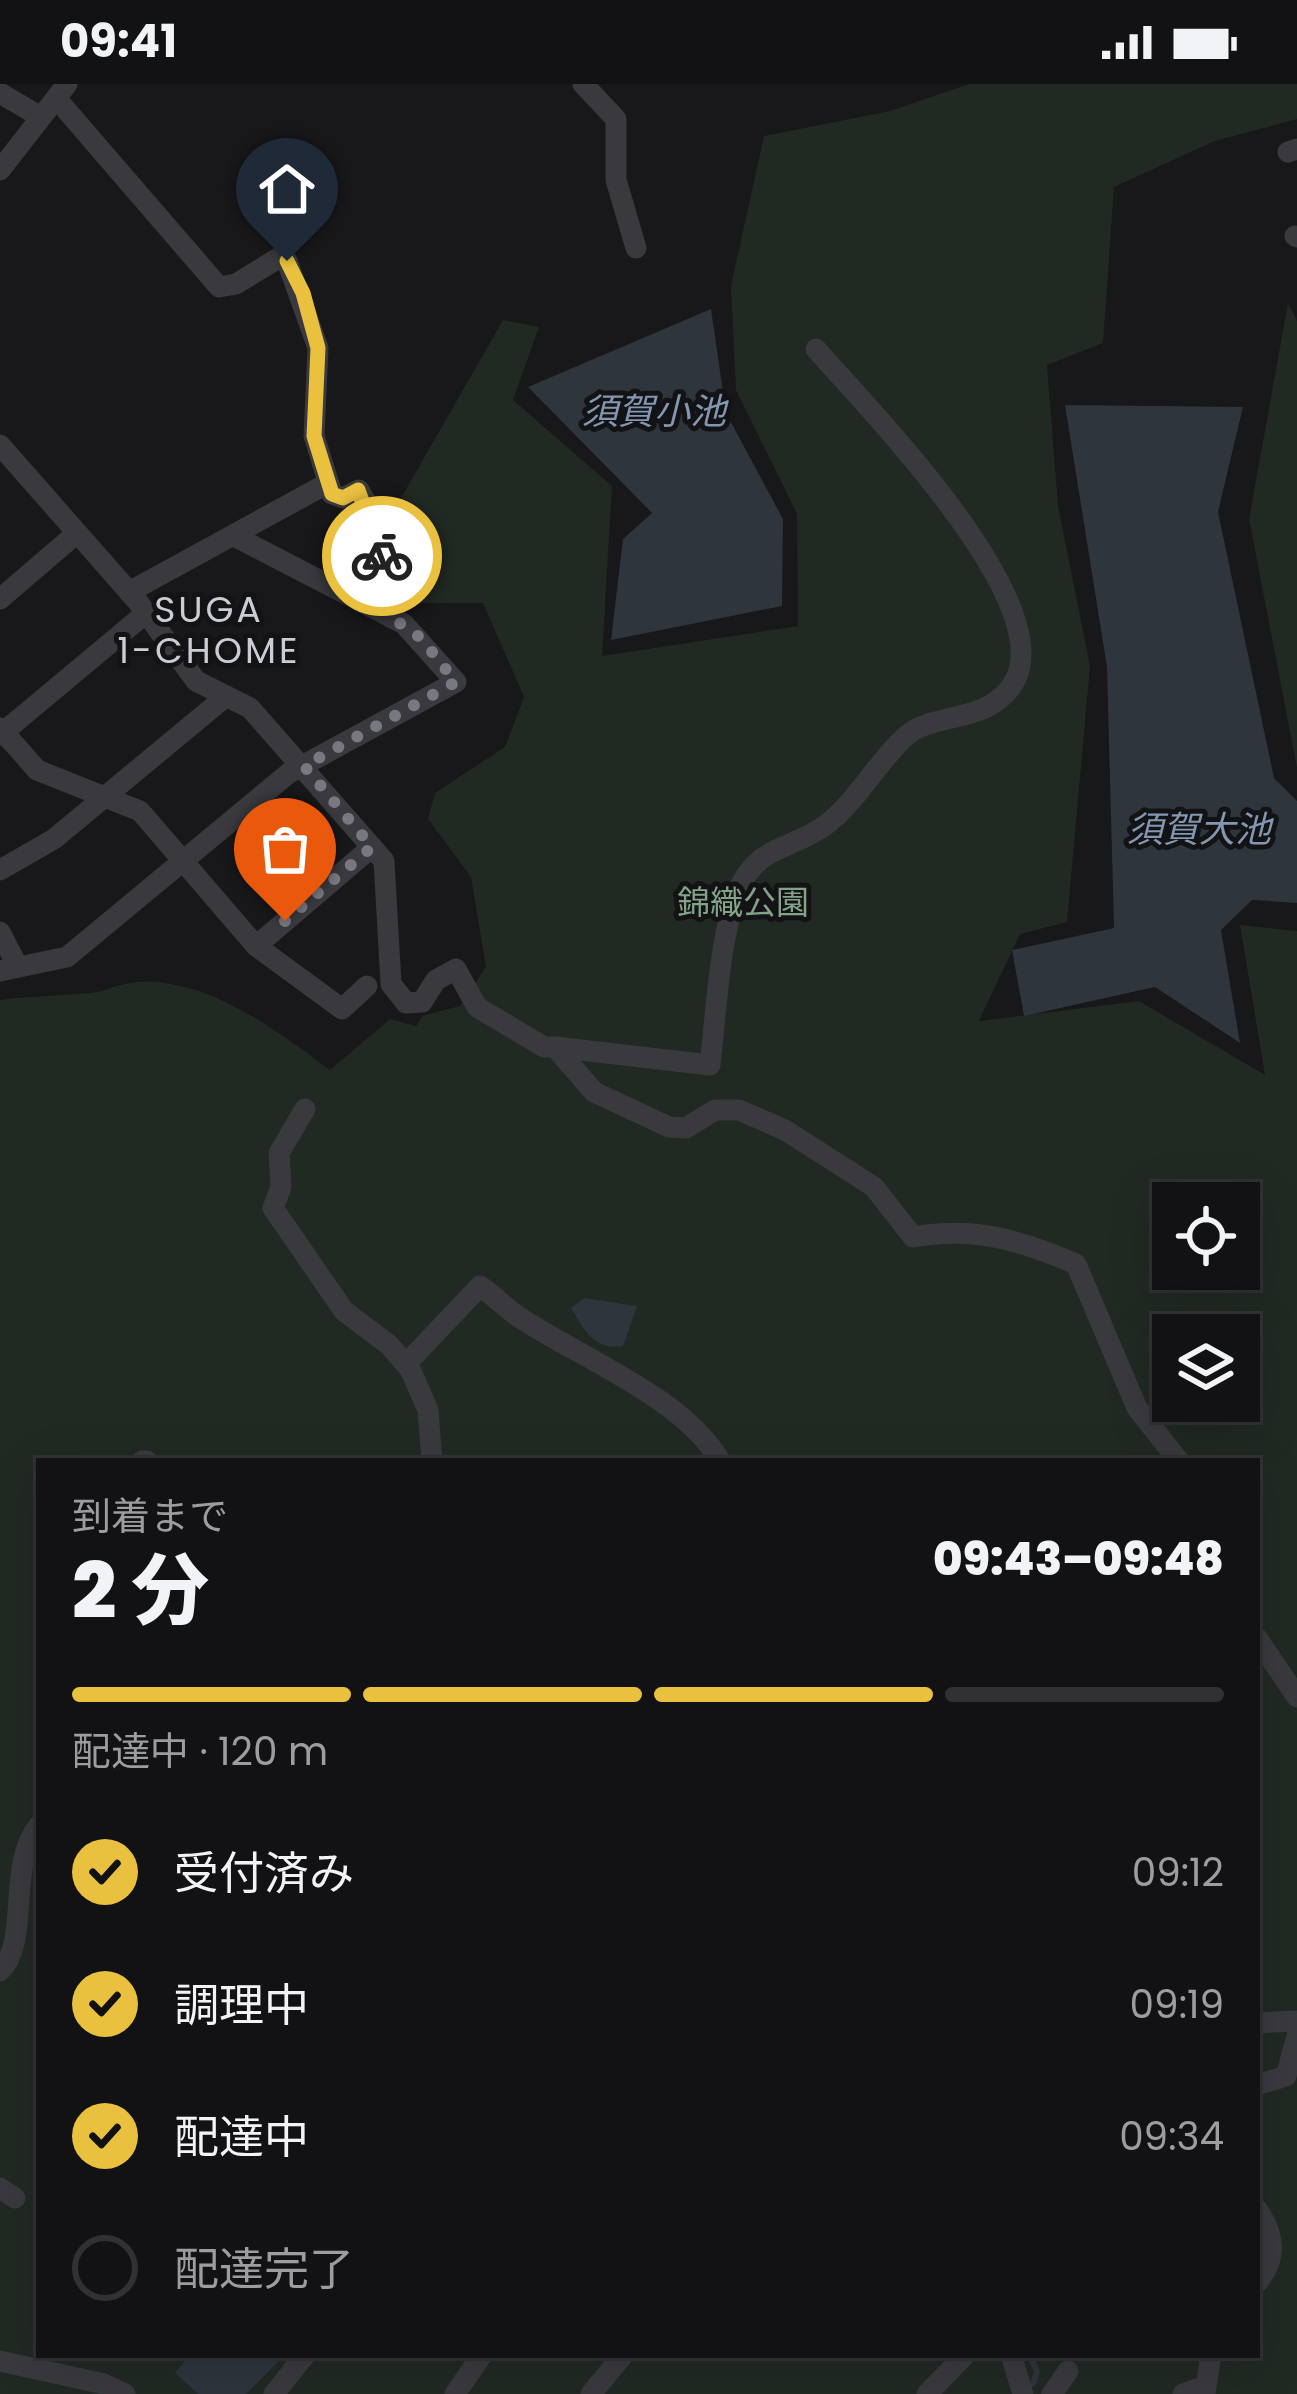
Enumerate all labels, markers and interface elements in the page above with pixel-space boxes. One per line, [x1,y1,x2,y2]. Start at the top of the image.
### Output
text: 09:41 [60,10,177,73]
pin [236,138,338,261]
icon: home [254,156,320,222]
water label: 須賀小池 [582,386,729,437]
courier [322,496,442,616]
icon: bike [349,523,415,589]
district label: SUGA 1-CHOME [118,584,300,676]
pin [234,798,336,921]
water label: 須賀大池 [1127,804,1274,855]
icon: bag [252,816,318,882]
park label: 錦織公園 [677,879,809,926]
map controls [1152,1182,1260,1422]
button: locate [1152,1182,1260,1290]
button: layers [1152,1314,1260,1422]
text: 到着まで [72,1489,228,1544]
text: 09:43–09:48 [933,1528,1224,1591]
text: 2 分 [72,1536,209,1645]
text: 配達中 · 120 m [72,1724,328,1779]
icon: check [72,1839,138,1905]
text: 受付済み [174,1842,354,1905]
text: 09:12 [1132,1845,1224,1900]
icon: check [72,1971,138,2037]
text: 調理中 [174,1974,309,2037]
text: 09:19 [1130,1977,1224,2032]
icon: check [72,2103,138,2169]
text: 配達中 [174,2106,309,2169]
text: 09:34 [1119,2109,1224,2164]
text: 配達完了 [174,2238,354,2301]

